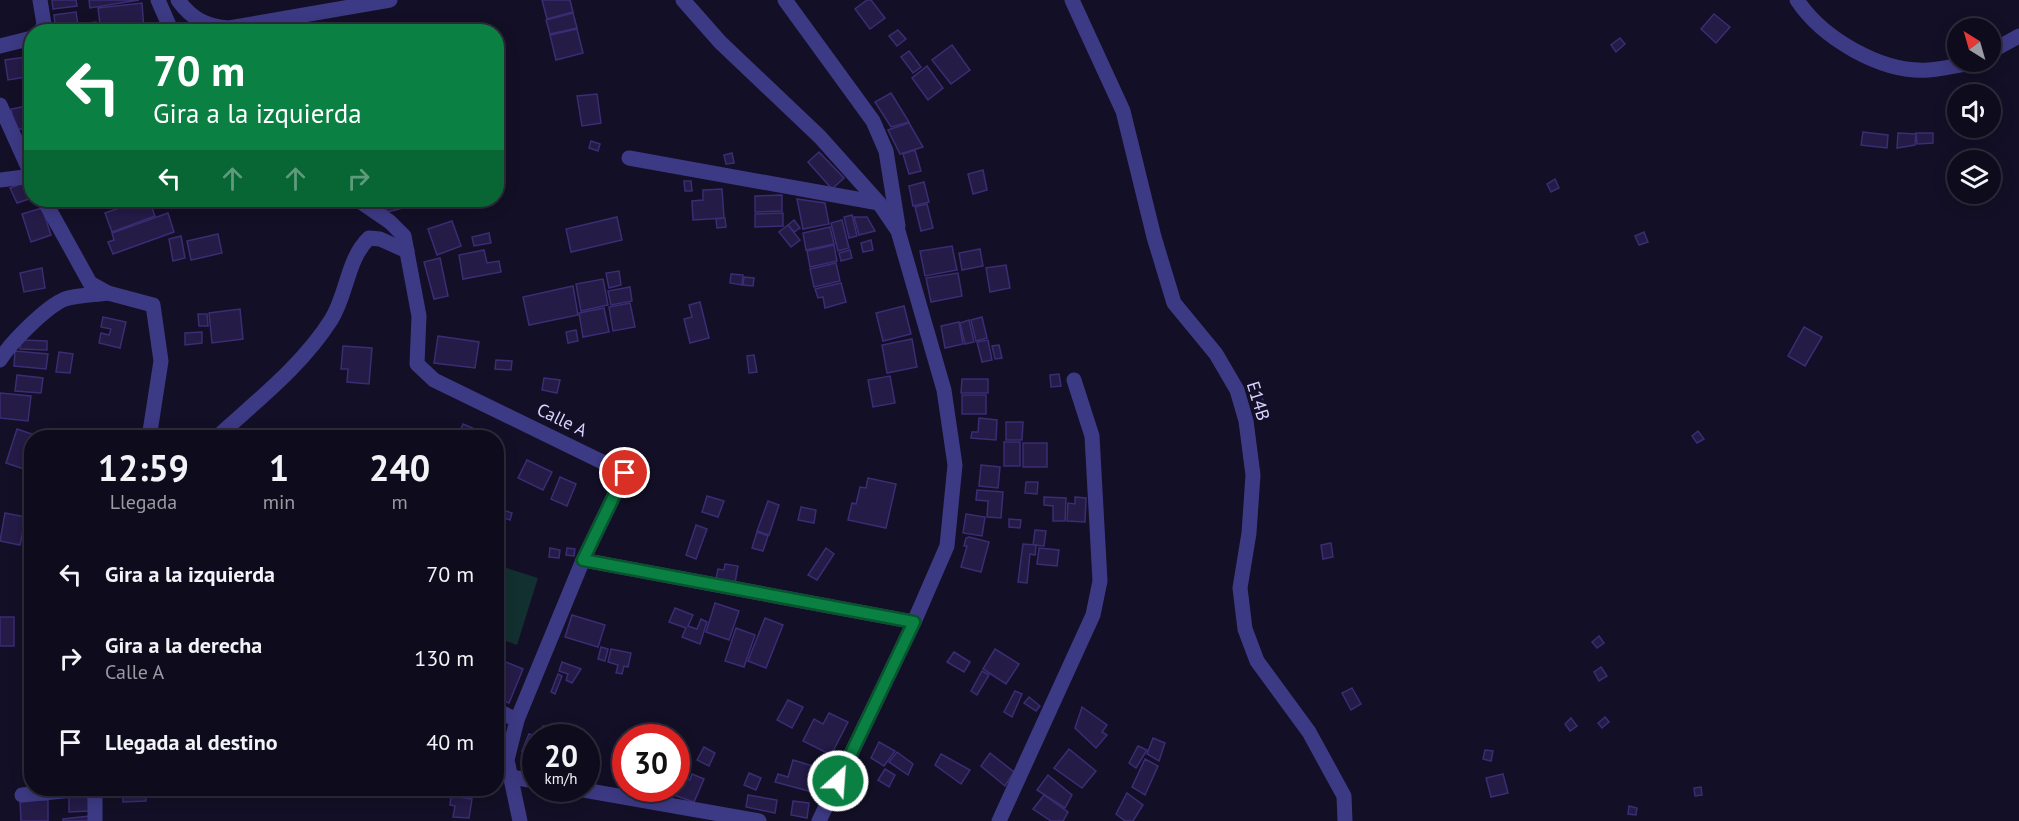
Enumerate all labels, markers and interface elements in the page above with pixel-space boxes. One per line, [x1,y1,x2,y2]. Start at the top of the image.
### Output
north arrow [1947,18,2001,72]
map controls [1947,18,2001,204]
text: 70 m [153,43,245,98]
icon: left [54,48,132,126]
button: sound [1947,84,2001,138]
text: Gira a la izquierda [153,96,362,130]
button: layers [1947,150,2001,204]
icon: left [153,162,186,195]
icon: ahead [216,162,249,195]
icon: ahead [279,162,312,195]
icon: right [342,162,375,195]
street label: E14B [1242,378,1275,423]
street label: Calle A [533,398,592,442]
text: 12:59 [98,444,189,491]
text: 1 [269,444,289,491]
text: 240 [369,444,430,491]
pin [599,447,650,498]
icon: arrive [608,456,641,489]
text: Llegada [110,489,177,515]
text: min [263,489,295,515]
text: m [392,489,408,515]
icon: left [54,558,87,591]
text: Gira a la izquierda [105,560,275,588]
text: 70 m [426,560,474,588]
text: Gira a la derecha [105,631,262,659]
icon: right [54,642,87,675]
text: 130 m [414,644,474,672]
text: Calle A [105,659,164,685]
speed limit sign: 30 [612,724,690,802]
icon: arrive [54,726,87,759]
text: Llegada al destino [105,728,278,756]
text: 40 m [426,728,474,756]
text: 20 [544,736,578,775]
position arrow [806,749,870,813]
text: km/h [545,769,577,788]

